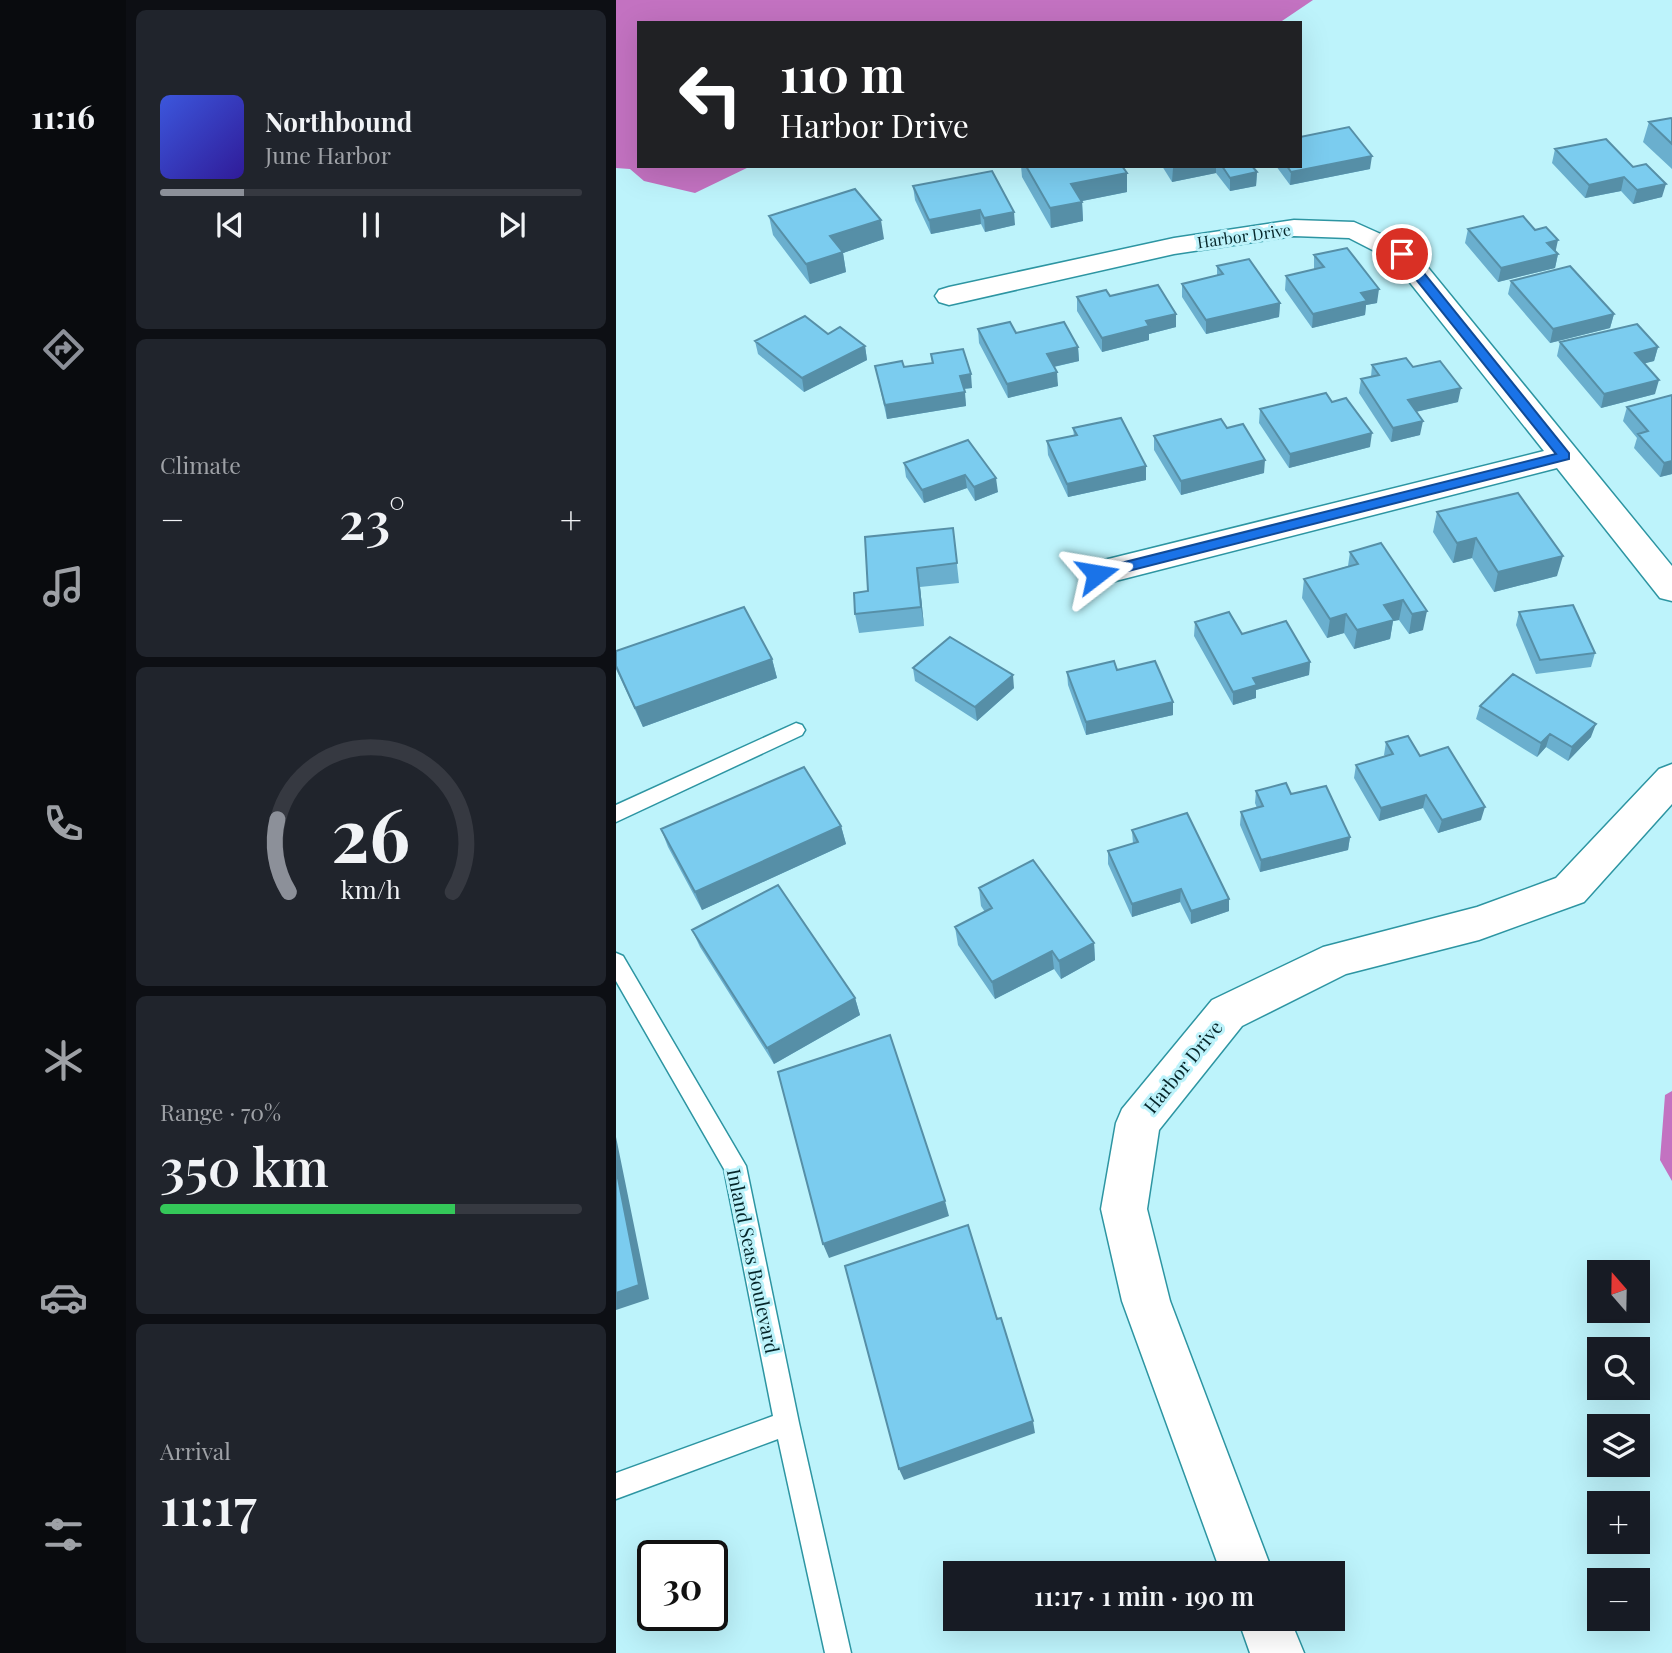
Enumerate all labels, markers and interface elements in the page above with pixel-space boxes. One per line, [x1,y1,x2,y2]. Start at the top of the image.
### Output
text: 110 m [780,40,905,105]
icon: left [665,49,756,140]
text: 11:16 [31,94,95,137]
text: Harbor Drive [780,103,969,146]
text: Northbound [265,104,412,139]
text: June Harbor [265,139,391,170]
icon: previous [211,206,249,244]
icon: pause [352,206,390,244]
icon: next [493,206,531,244]
street label: Harbor Drive [1196,219,1292,252]
pin [1372,224,1432,284]
icon: arrive [1383,235,1421,273]
icon: directions [39,325,88,374]
text: Climate [160,449,241,480]
text: 23° [339,484,405,553]
text: − [160,493,185,544]
text: + [560,493,582,544]
position arrow [1060,537,1134,611]
icon: music [39,562,88,611]
text: 26 [332,784,410,881]
icon: phone [39,799,88,848]
text: km/h [341,872,401,905]
street label: Harbor Drive [1137,1015,1228,1118]
icon: climate [39,1036,88,1085]
text: Range · 70% [160,1096,281,1127]
text: 350 km [160,1131,329,1200]
street label: Inland Seas Boulevard [722,1166,786,1356]
north arrow [1587,1260,1650,1323]
map controls [1587,1260,1650,1631]
icon: car [39,1273,88,1322]
button: search [1587,1337,1650,1400]
button: layers [1587,1414,1650,1477]
text: Arrival [160,1435,231,1466]
text: 11:17 [160,1470,257,1539]
button: + [1587,1491,1650,1554]
icon: filters [39,1510,88,1559]
speed limit sign: 30 [637,1540,728,1631]
button: − [1587,1568,1650,1631]
text: 11:17 · 1 min · 190 m [1034,1578,1254,1613]

